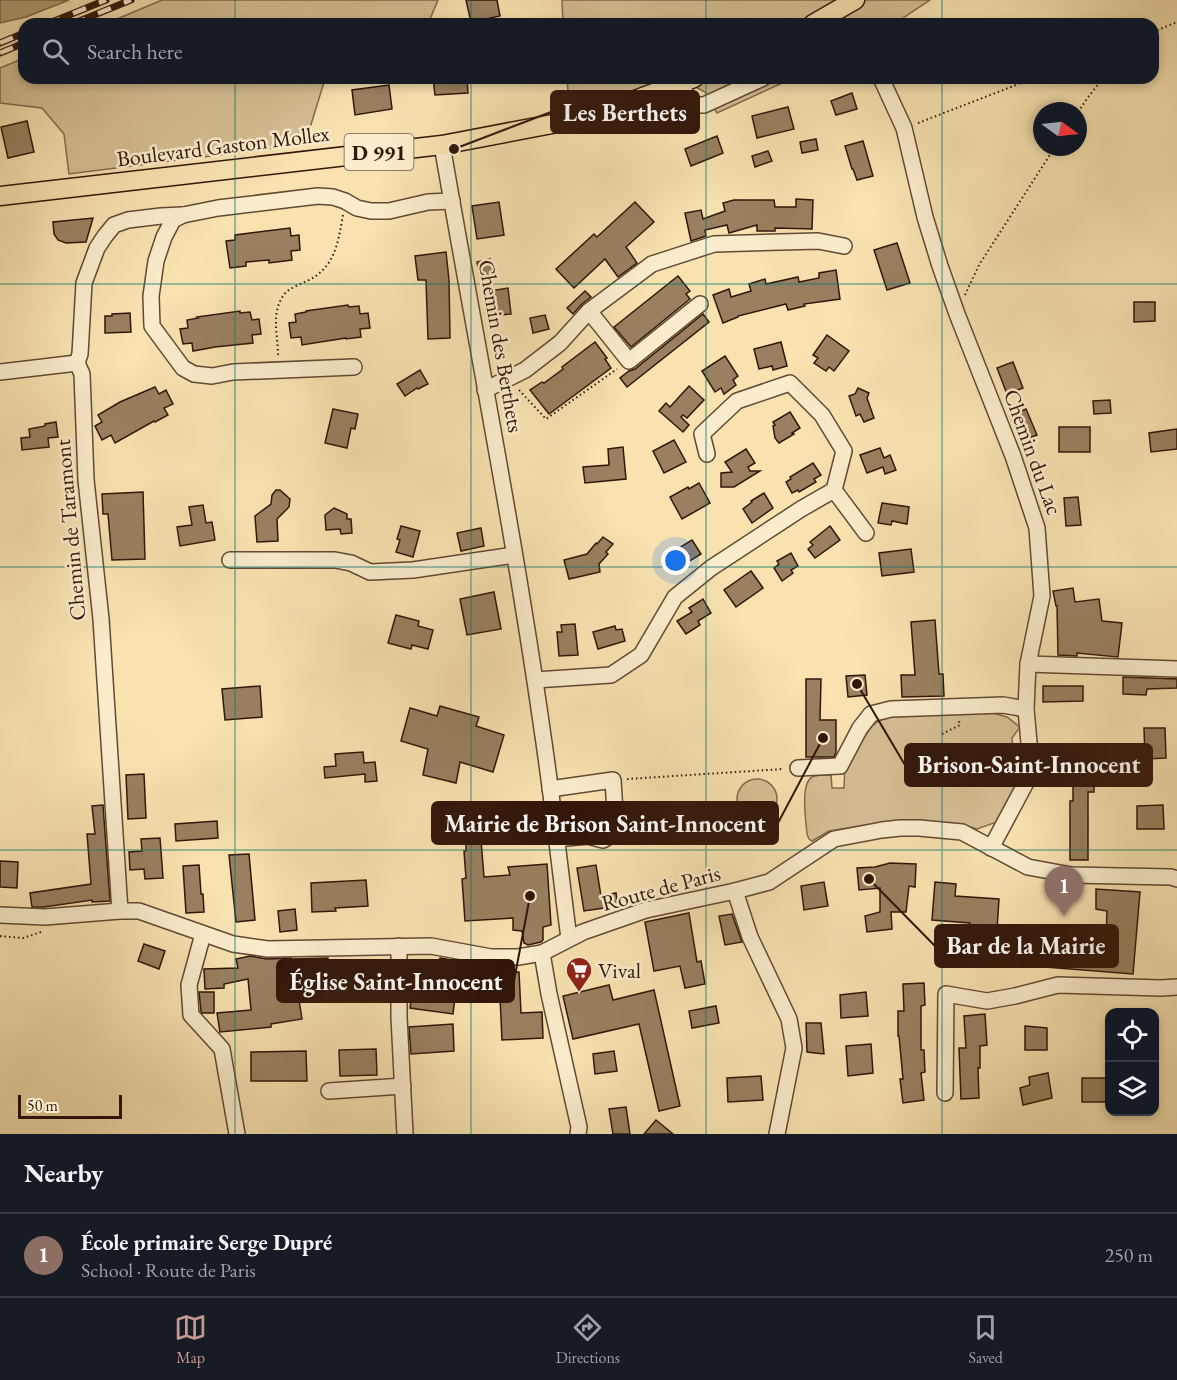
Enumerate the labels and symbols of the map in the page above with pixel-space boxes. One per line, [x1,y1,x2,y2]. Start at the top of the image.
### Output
callout: Les Berthets [551,91,699,133]
text: Les Berthets [563,97,687,128]
north arrow [1033,102,1087,156]
street label: Boulevard Gaston Mollex [115,118,332,173]
road number: D 991 [344,134,413,170]
street label: Chemin des Berthets [472,257,530,435]
street label: Chemin du Lac [997,385,1069,519]
street label: Chemin de Taramont [48,438,92,622]
your location [661,546,690,575]
callout: Brison-Saint-Innocent [905,744,1152,786]
text: Brison-Saint-Innocent [917,749,1141,780]
callout: Mairie de Brison Saint-Innocent [432,802,778,844]
text: Mairie de Brison Saint-Innocent [444,808,766,839]
street label: Route de Paris [598,858,724,918]
pin: 1 [1044,866,1084,916]
callout: Bar de la Mairie [935,925,1118,967]
text: Bar de la Mairie [947,930,1105,961]
supermarket icon: Vival [564,955,594,993]
place label: Vival [598,956,641,985]
callout: Église Saint-Innocent [277,960,514,1002]
text: Église Saint-Innocent [289,966,503,998]
scale bar [18,1092,122,1120]

